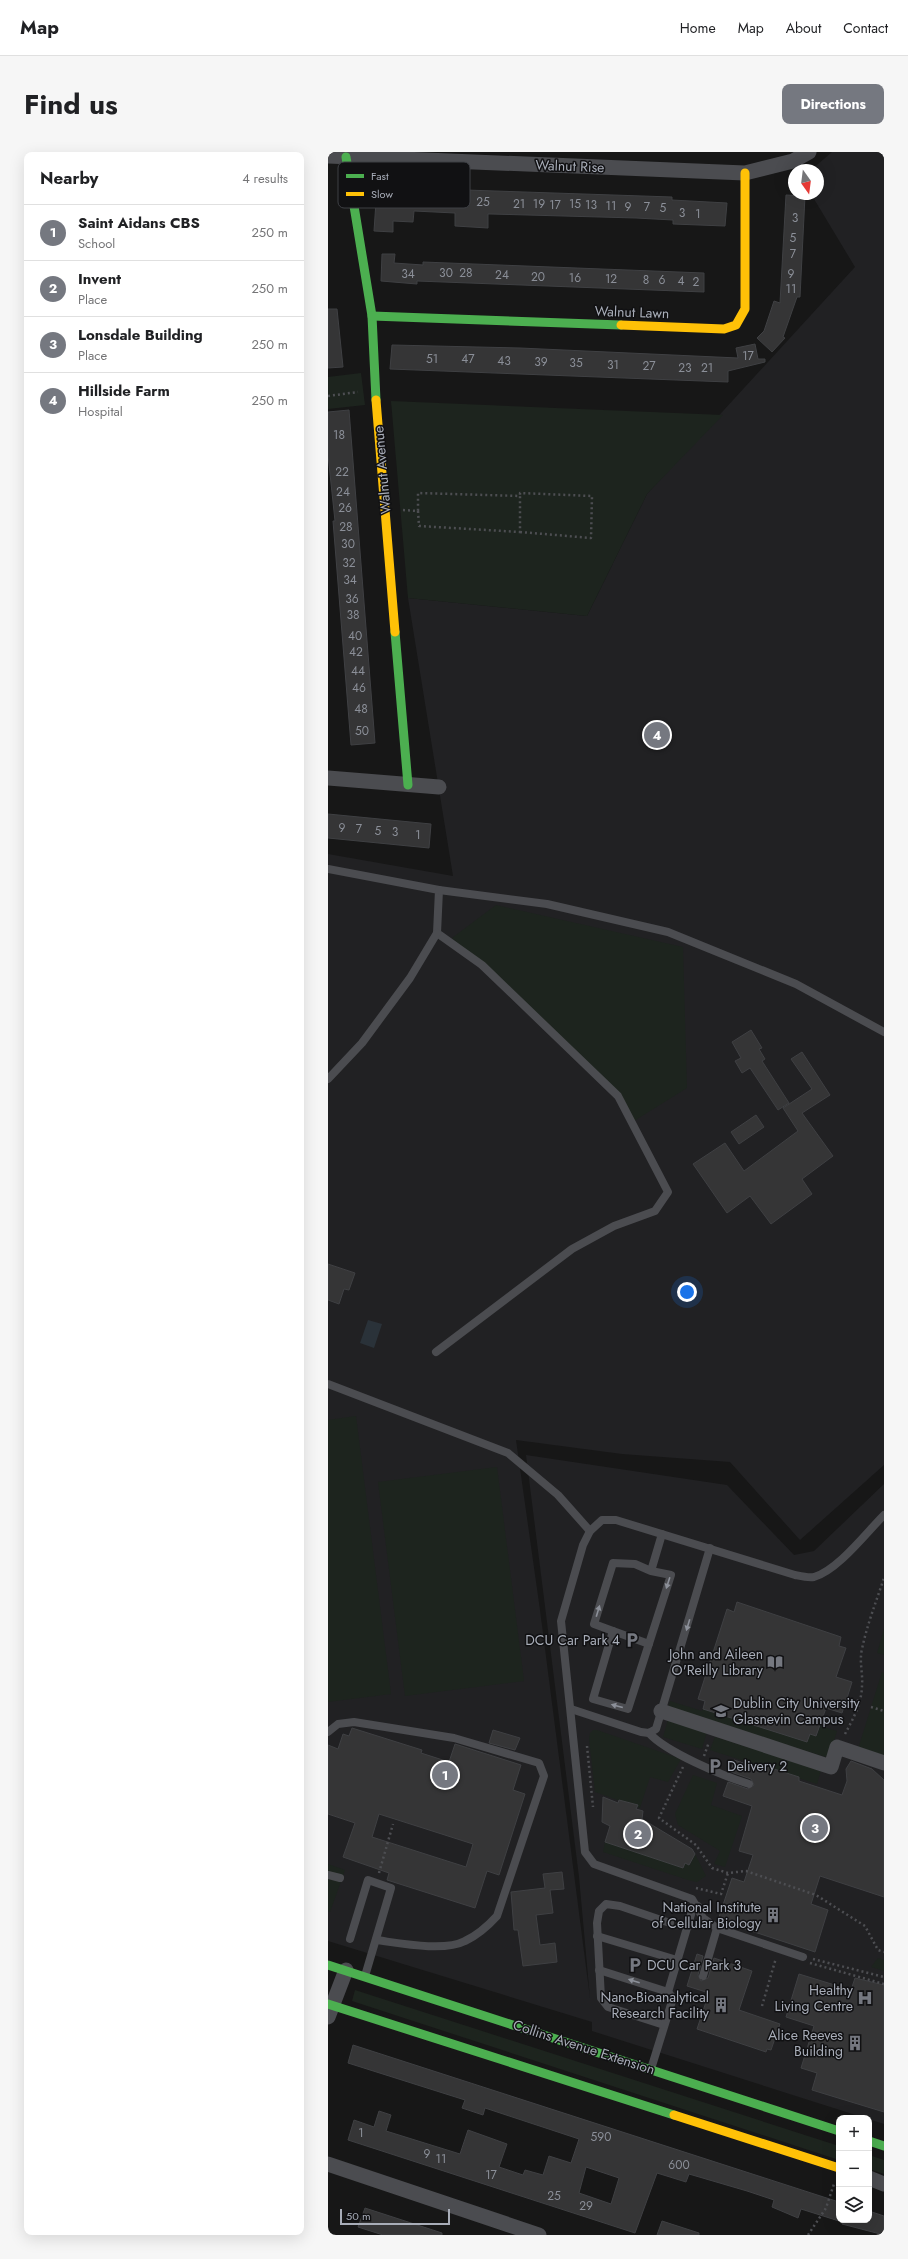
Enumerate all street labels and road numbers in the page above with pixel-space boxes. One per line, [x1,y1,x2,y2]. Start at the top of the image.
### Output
street label: Walnut Rise [535,155,605,177]
street label: Walnut Lawn [594,301,670,323]
street label: Walnut Avenue [368,425,396,515]
street label: Collins Avenue Extension [510,2015,658,2079]

